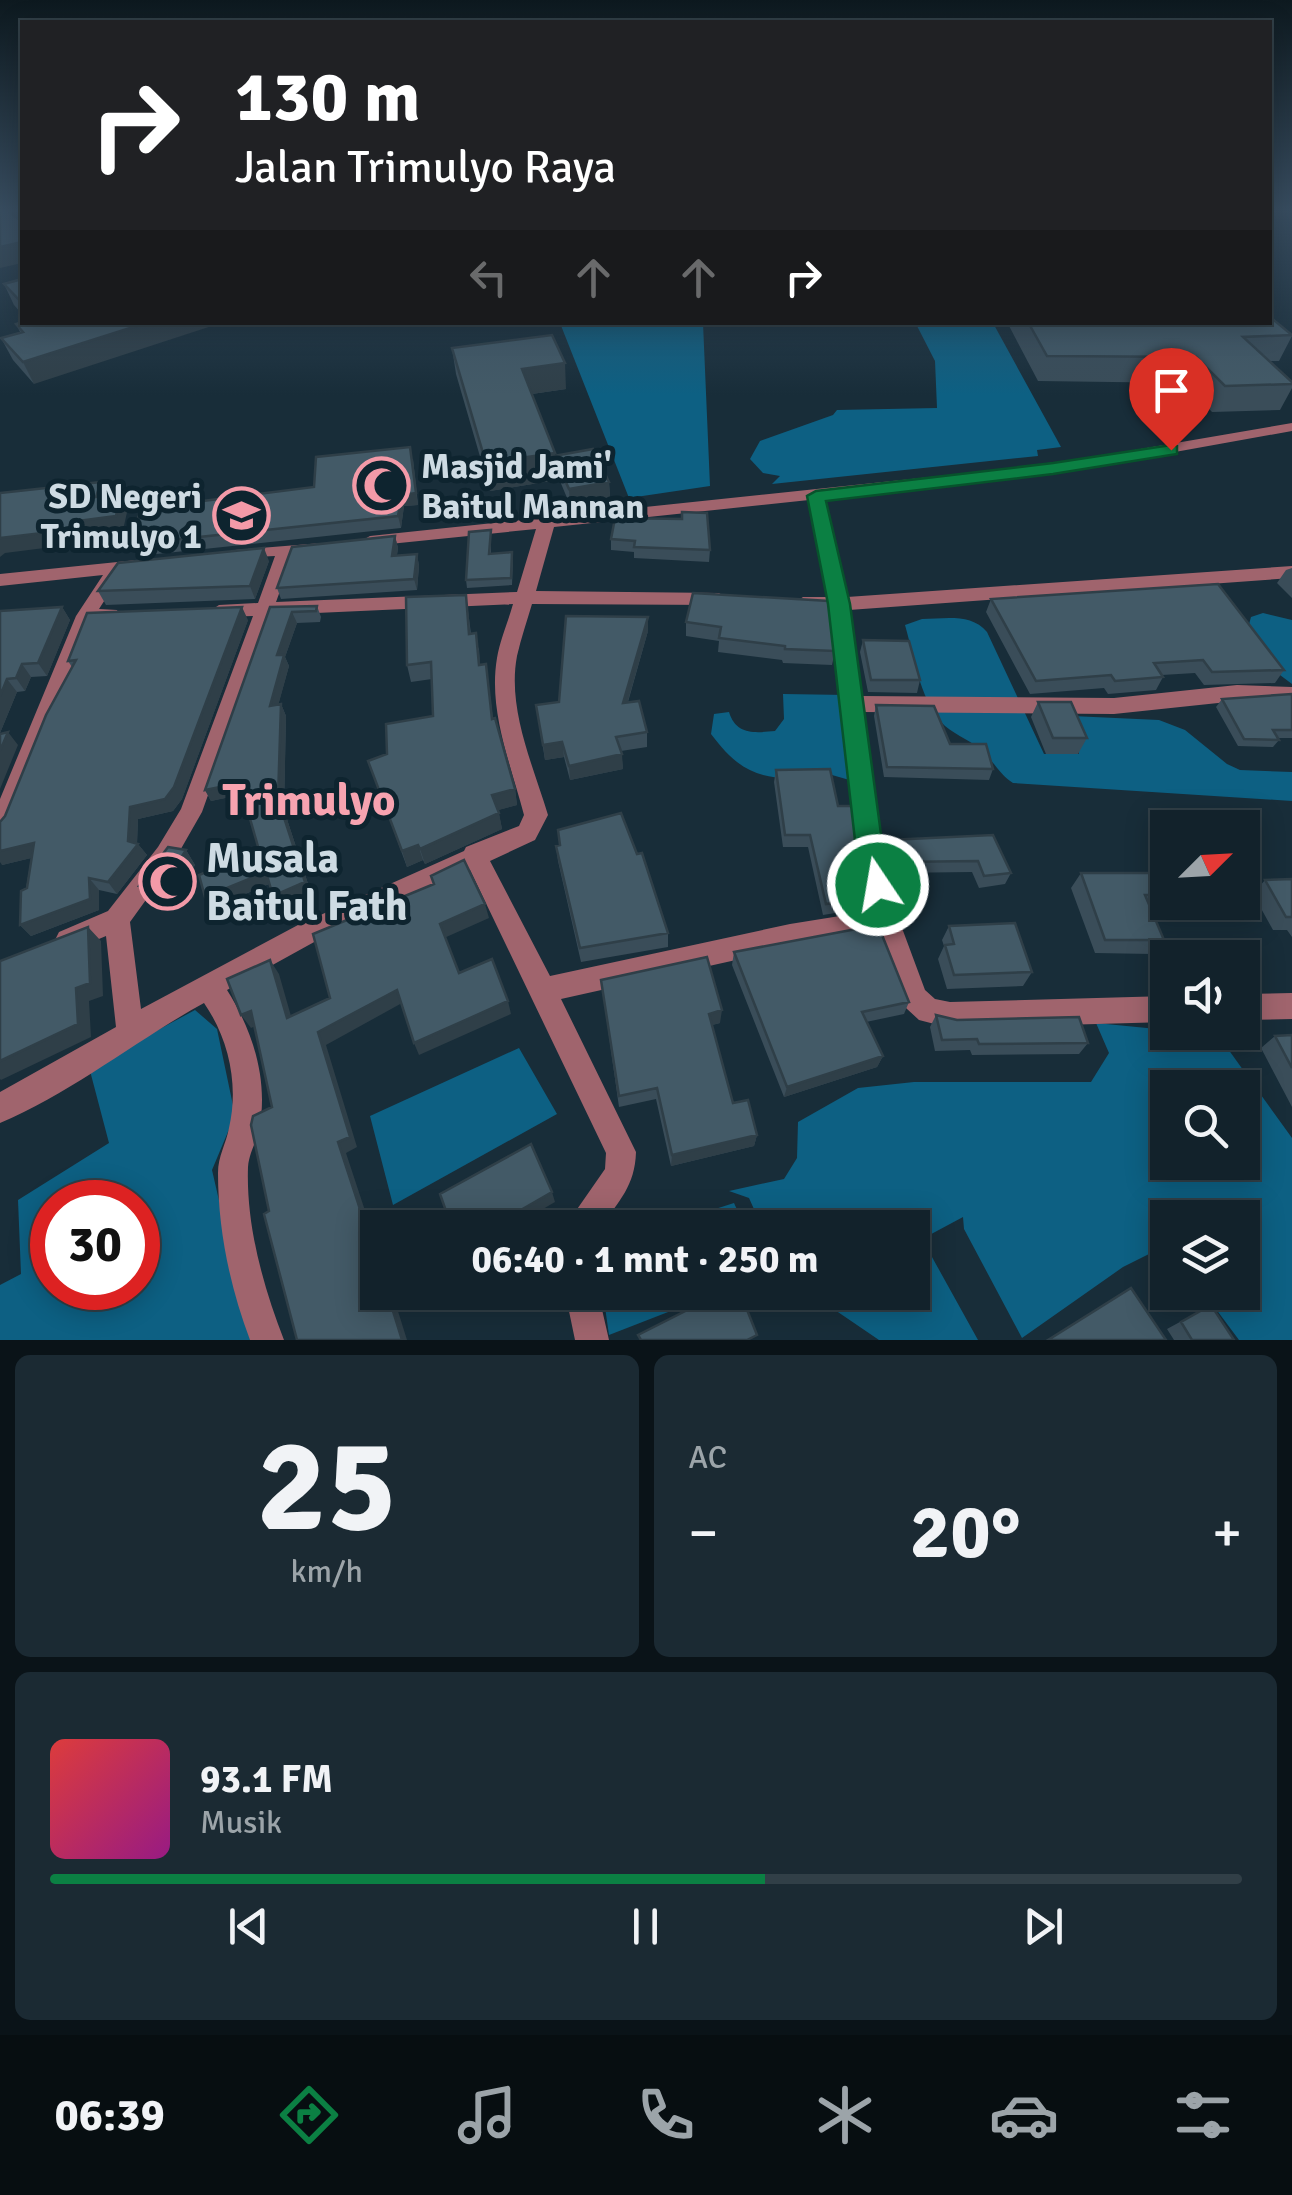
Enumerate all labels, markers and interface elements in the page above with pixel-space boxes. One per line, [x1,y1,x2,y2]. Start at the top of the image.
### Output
text: 130 m [235,54,420,140]
icon: right [70,60,200,190]
text: Jalan Trimulyo Raya [235,140,616,195]
icon: left [461,250,516,305]
icon: ahead [566,250,621,305]
icon: ahead [671,250,726,305]
icon: right [776,250,831,305]
pin [1129,348,1214,451]
icon: arrive [1144,363,1199,418]
place label: Masjid Jami' Baitul Mannan [421,445,644,528]
mosque icon: Masjid Jami' Baitul Mannan [352,456,412,516]
place label: SD Negeri Trimulyo 1 [41,475,202,558]
school or university icon: SD Negeri Trimulyo 1 [211,486,271,546]
district label: Trimulyo [223,773,395,828]
north arrow [1150,810,1260,920]
map controls [1150,810,1260,1310]
place label: Musala Baitul Fath [206,833,408,932]
position arrow [826,833,930,937]
mosque icon: Musala Baitul Fath [137,852,197,912]
button: sound [1150,940,1260,1050]
button: search [1150,1070,1260,1180]
speed limit sign: 30 [30,1180,160,1310]
button: layers [1150,1200,1260,1310]
text: 06:40 · 1 mnt · 250 m [471,1236,819,1283]
text: 25 [257,1407,397,1567]
text: AC [689,1438,727,1477]
text: 20° [910,1486,1021,1579]
text: − [689,1499,718,1567]
text: + [1212,1499,1242,1567]
text: km/h [291,1552,363,1591]
text: 93.1 FM [200,1756,333,1803]
text: Musik [200,1803,282,1842]
icon: previous [221,1899,276,1954]
icon: pause [618,1899,673,1954]
icon: next [1016,1899,1071,1954]
icon: directions [274,2080,344,2150]
icon: music [452,2080,522,2150]
icon: phone [631,2080,701,2150]
icon: climate [810,2080,880,2150]
icon: car [989,2080,1059,2150]
icon: filters [1168,2080,1238,2150]
text: 06:39 [54,2088,165,2143]

